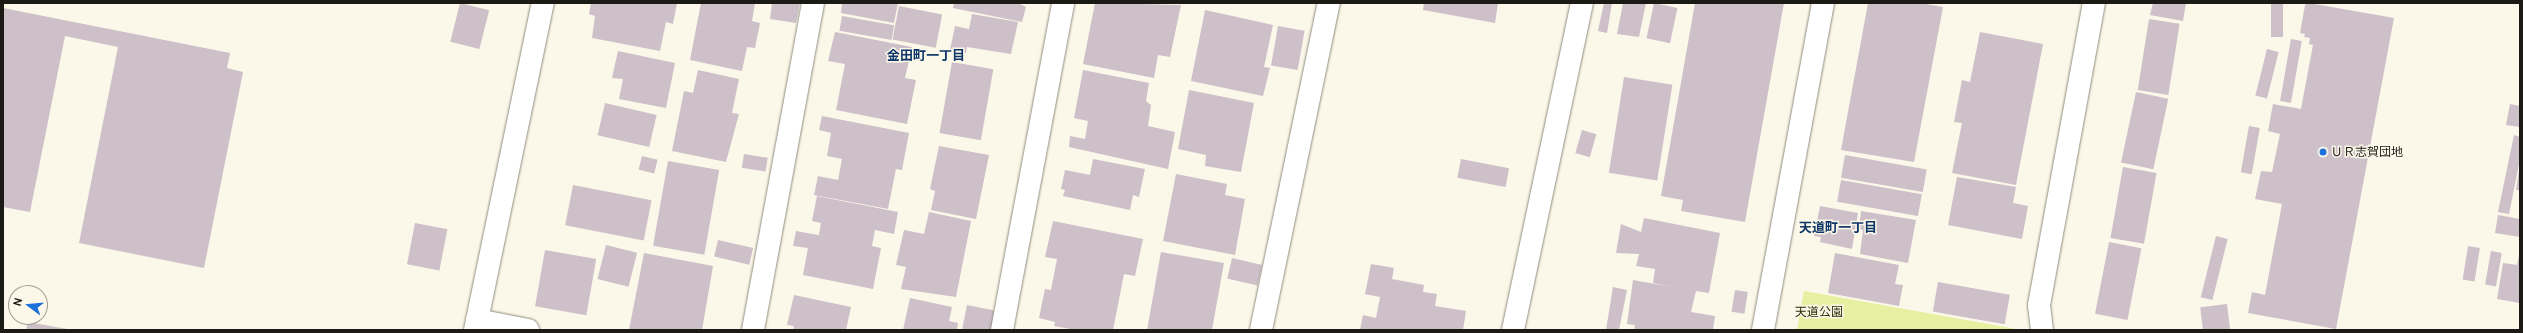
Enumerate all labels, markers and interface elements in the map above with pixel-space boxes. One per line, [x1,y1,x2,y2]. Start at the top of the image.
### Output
district label: 金田町一丁目 [887,47,965,63]
place label: ＵＲ志賀団地 [2331,145,2403,159]
marker: ＵＲ志賀団地 [2318,147,2328,157]
district label: 天道町一丁目 [1799,219,1877,235]
north arrow [8,285,48,325]
text: N [10,296,25,308]
park label: 天道公園 [1795,305,1843,319]

